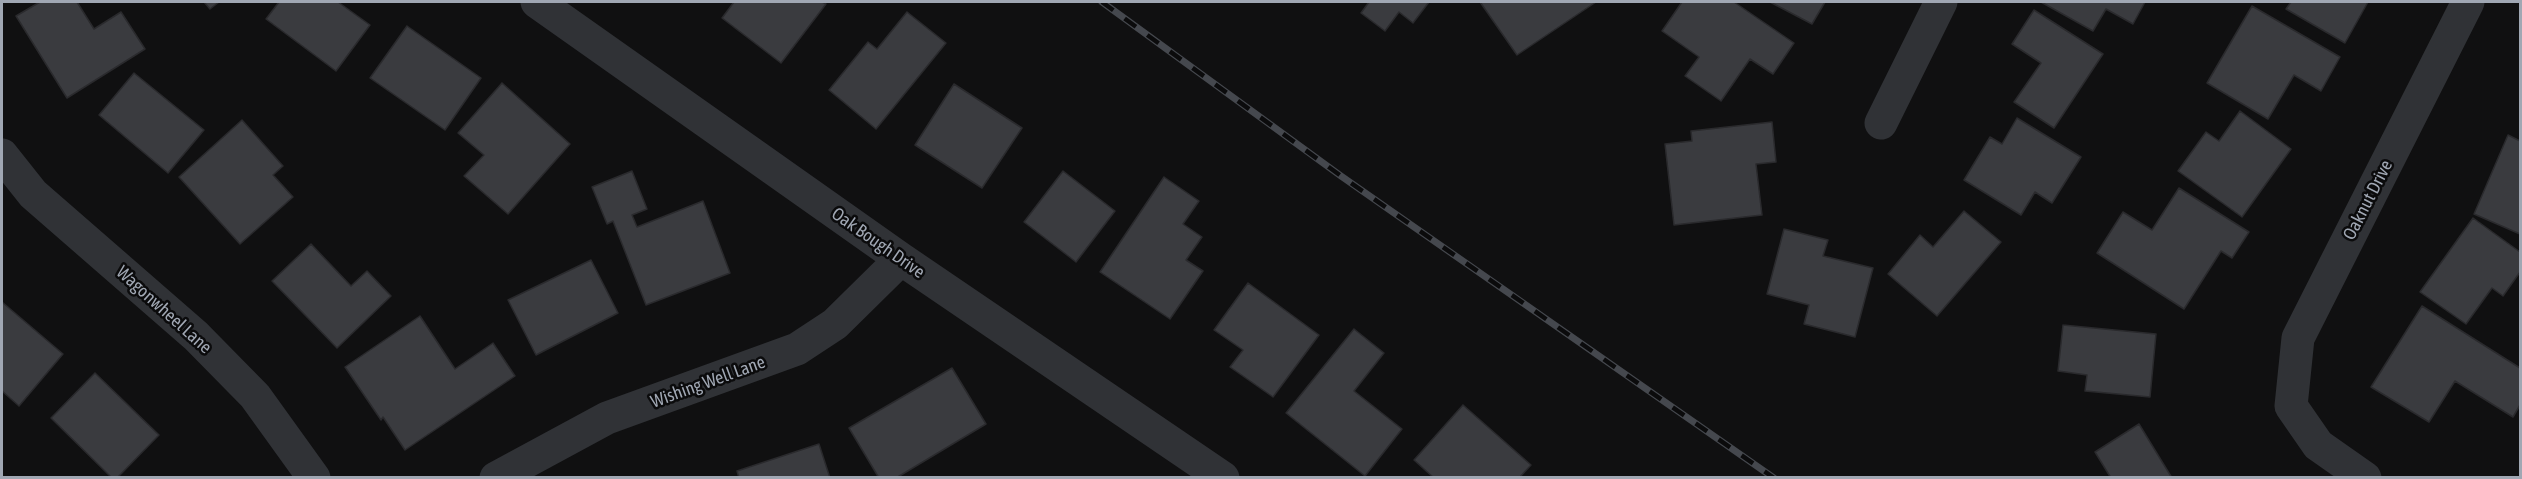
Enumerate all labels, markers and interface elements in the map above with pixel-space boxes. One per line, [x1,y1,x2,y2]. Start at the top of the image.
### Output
street label: Oaknut Drive [2339,156,2397,244]
street label: Oak Bough Drive [827,203,929,283]
street label: Wagonwheel Lane [112,262,216,358]
street label: Wishing Well Lane [648,351,768,413]

